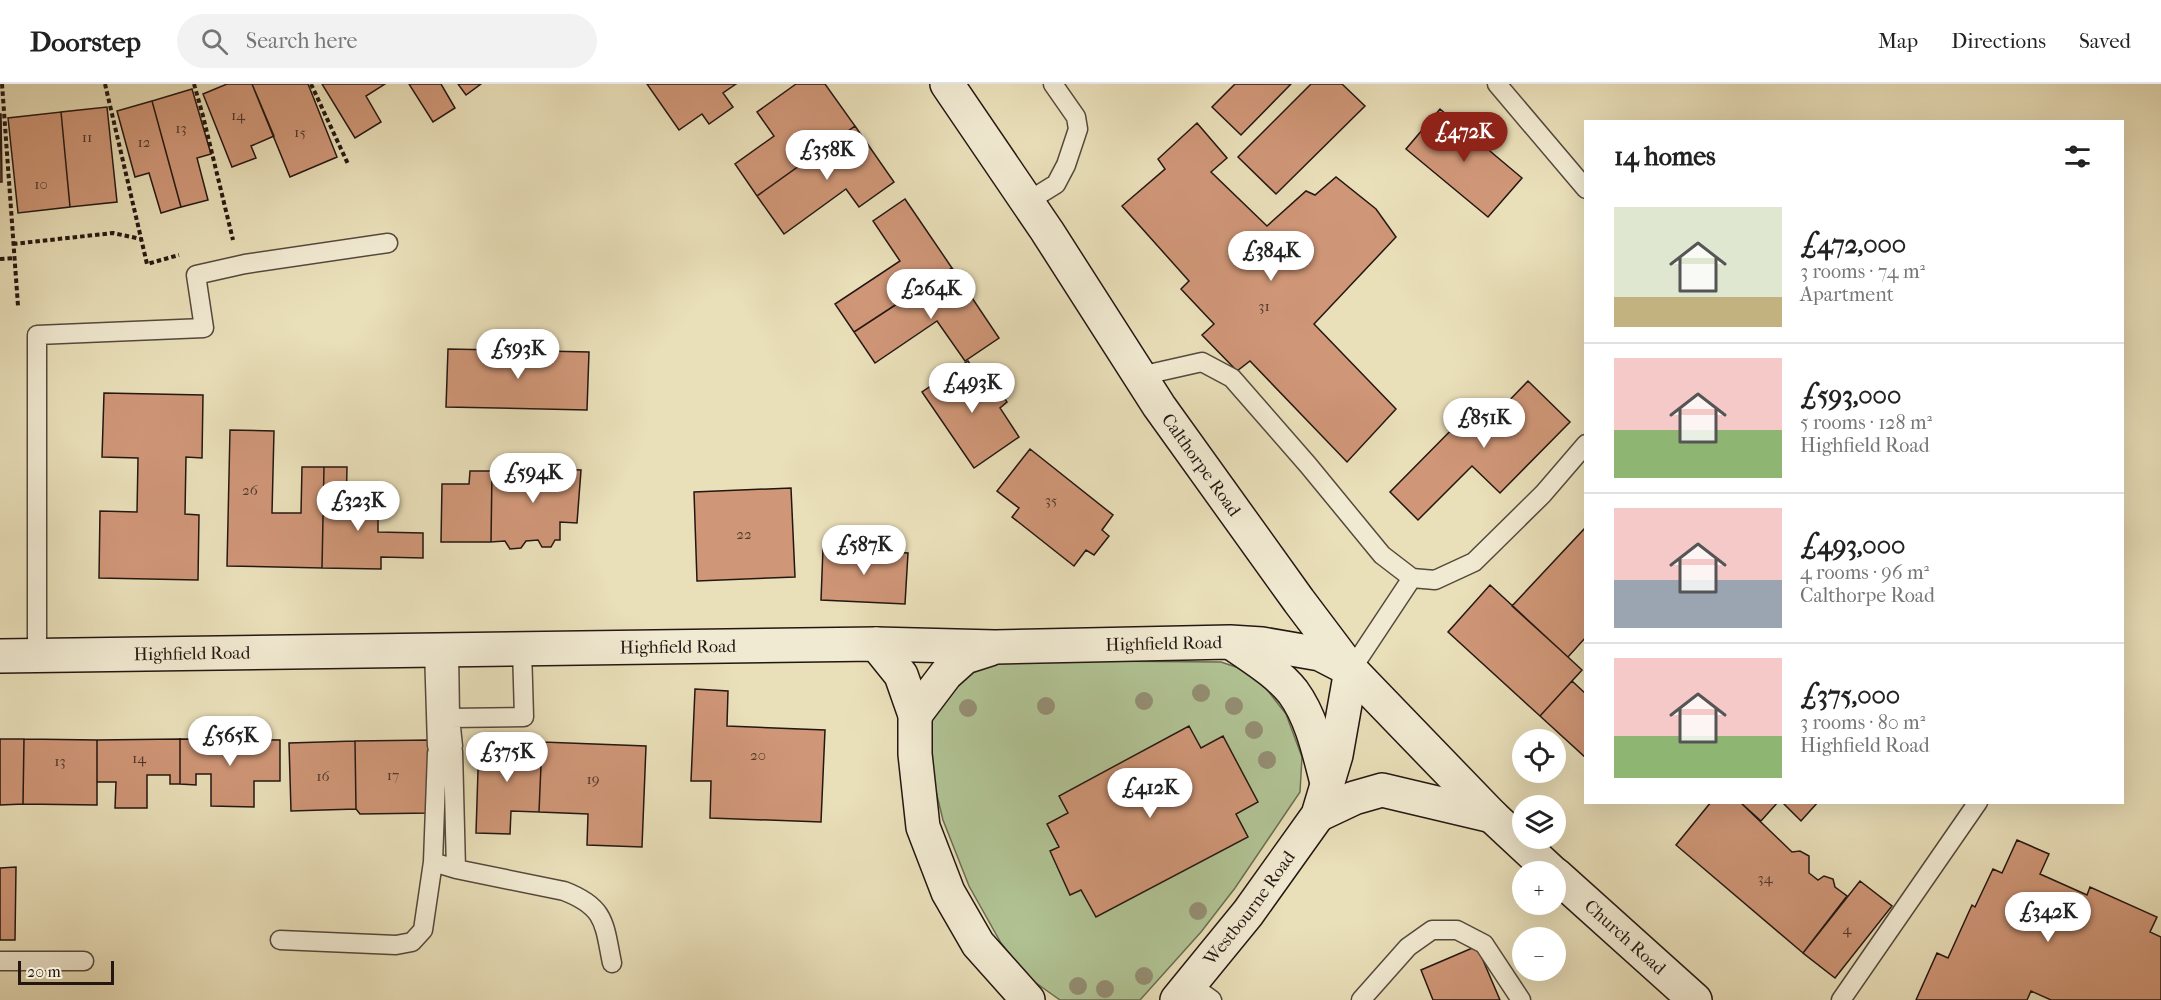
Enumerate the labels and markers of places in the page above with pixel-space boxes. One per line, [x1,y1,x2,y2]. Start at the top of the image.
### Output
pin: £472K [1422,112,1506,163]
pin: £358K [785,130,869,181]
pin: £384K [1229,231,1313,282]
pin: £264K [889,269,973,320]
pin: £593K [476,329,560,380]
pin: £493K [930,363,1014,414]
pin: £851K [1442,398,1526,449]
pin: £594K [491,453,575,504]
pin: £323K [316,481,400,532]
pin: £587K [822,525,906,576]
pin: £565K [188,716,272,767]
pin: £375K [465,732,549,783]
pin: £412K [1108,768,1192,819]
pin: £342K [2006,892,2090,943]

